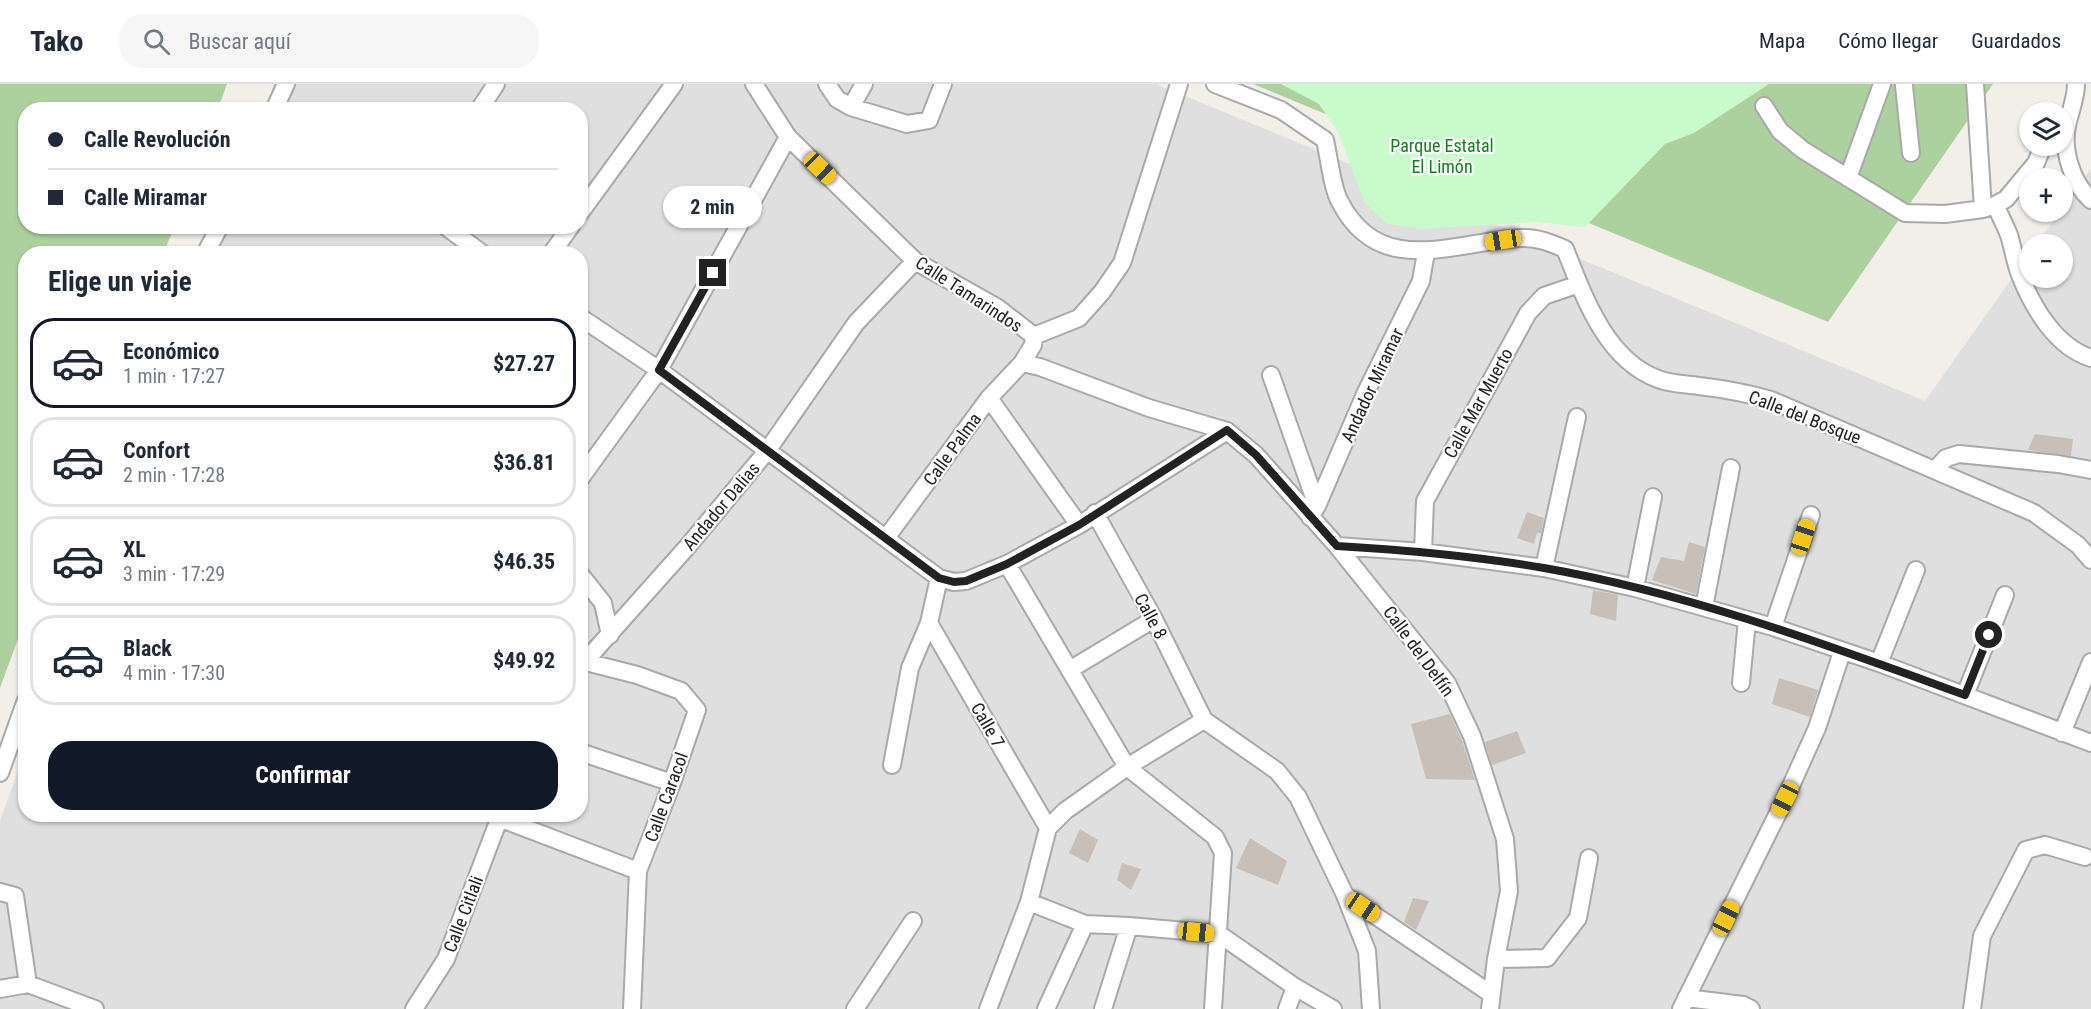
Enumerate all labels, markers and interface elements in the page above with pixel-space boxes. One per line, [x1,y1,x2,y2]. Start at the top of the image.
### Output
search box [119,14,539,68]
text: Tako [30,25,83,58]
icon: search [140,25,173,58]
text: Buscar aquí [188,29,291,54]
text: Mapa [1759,29,1805,53]
text: Cómo llegar [1838,29,1938,53]
text: Guardados [1971,29,2061,53]
map controls [2019,102,2073,288]
button: layers [2019,102,2073,156]
text: Calle Revolución [84,127,231,152]
park label: Parque Estatal El Limón [1390,135,1494,177]
car [801,149,839,187]
button: + [2019,168,2073,222]
text: Calle Miramar [84,185,207,210]
callout: 2 min [664,186,762,228]
text: 2 min [690,195,735,219]
car [1484,228,1522,252]
button: − [2019,234,2073,288]
street label: Calle Tamarindos [912,252,1026,336]
route end [699,259,726,286]
text: Elige un viaje [48,266,192,298]
street label: Andador Miramar [1336,324,1408,445]
icon: car [51,336,105,390]
text: Económico [123,339,219,364]
street label: Calle Mar Muerto [1439,344,1517,462]
text: $27.27 [493,351,555,376]
text: 1 min · 17:27 [123,364,225,388]
street label: Calle del Bosque [1746,386,1864,448]
street label: Calle Palma [919,409,985,489]
icon: car [51,435,105,489]
text: Confort [123,438,190,463]
text: $36.81 [493,450,555,475]
street label: Andador Dalias [678,458,764,554]
text: 2 min · 17:28 [123,463,225,487]
car [1789,517,1817,557]
icon: car [51,534,105,588]
text: XL [123,537,146,562]
text: $46.35 [493,549,555,574]
text: 3 min · 17:29 [123,562,225,586]
street label: Calle 8 [1130,590,1172,642]
street label: Calle del Delfín [1379,602,1459,700]
route start [1975,621,2002,648]
icon: car [51,633,105,687]
text: Black [123,636,172,661]
text: $49.92 [493,648,555,673]
text: 4 min · 17:30 [123,661,225,685]
street label: Calle 7 [967,699,1009,751]
button: Confirmar [48,741,558,810]
street label: Calle Caracol [640,749,692,845]
car [1769,779,1801,819]
street label: Calle Citlali [439,873,487,955]
car [1343,889,1383,925]
car [1710,898,1742,938]
car [1177,921,1215,943]

